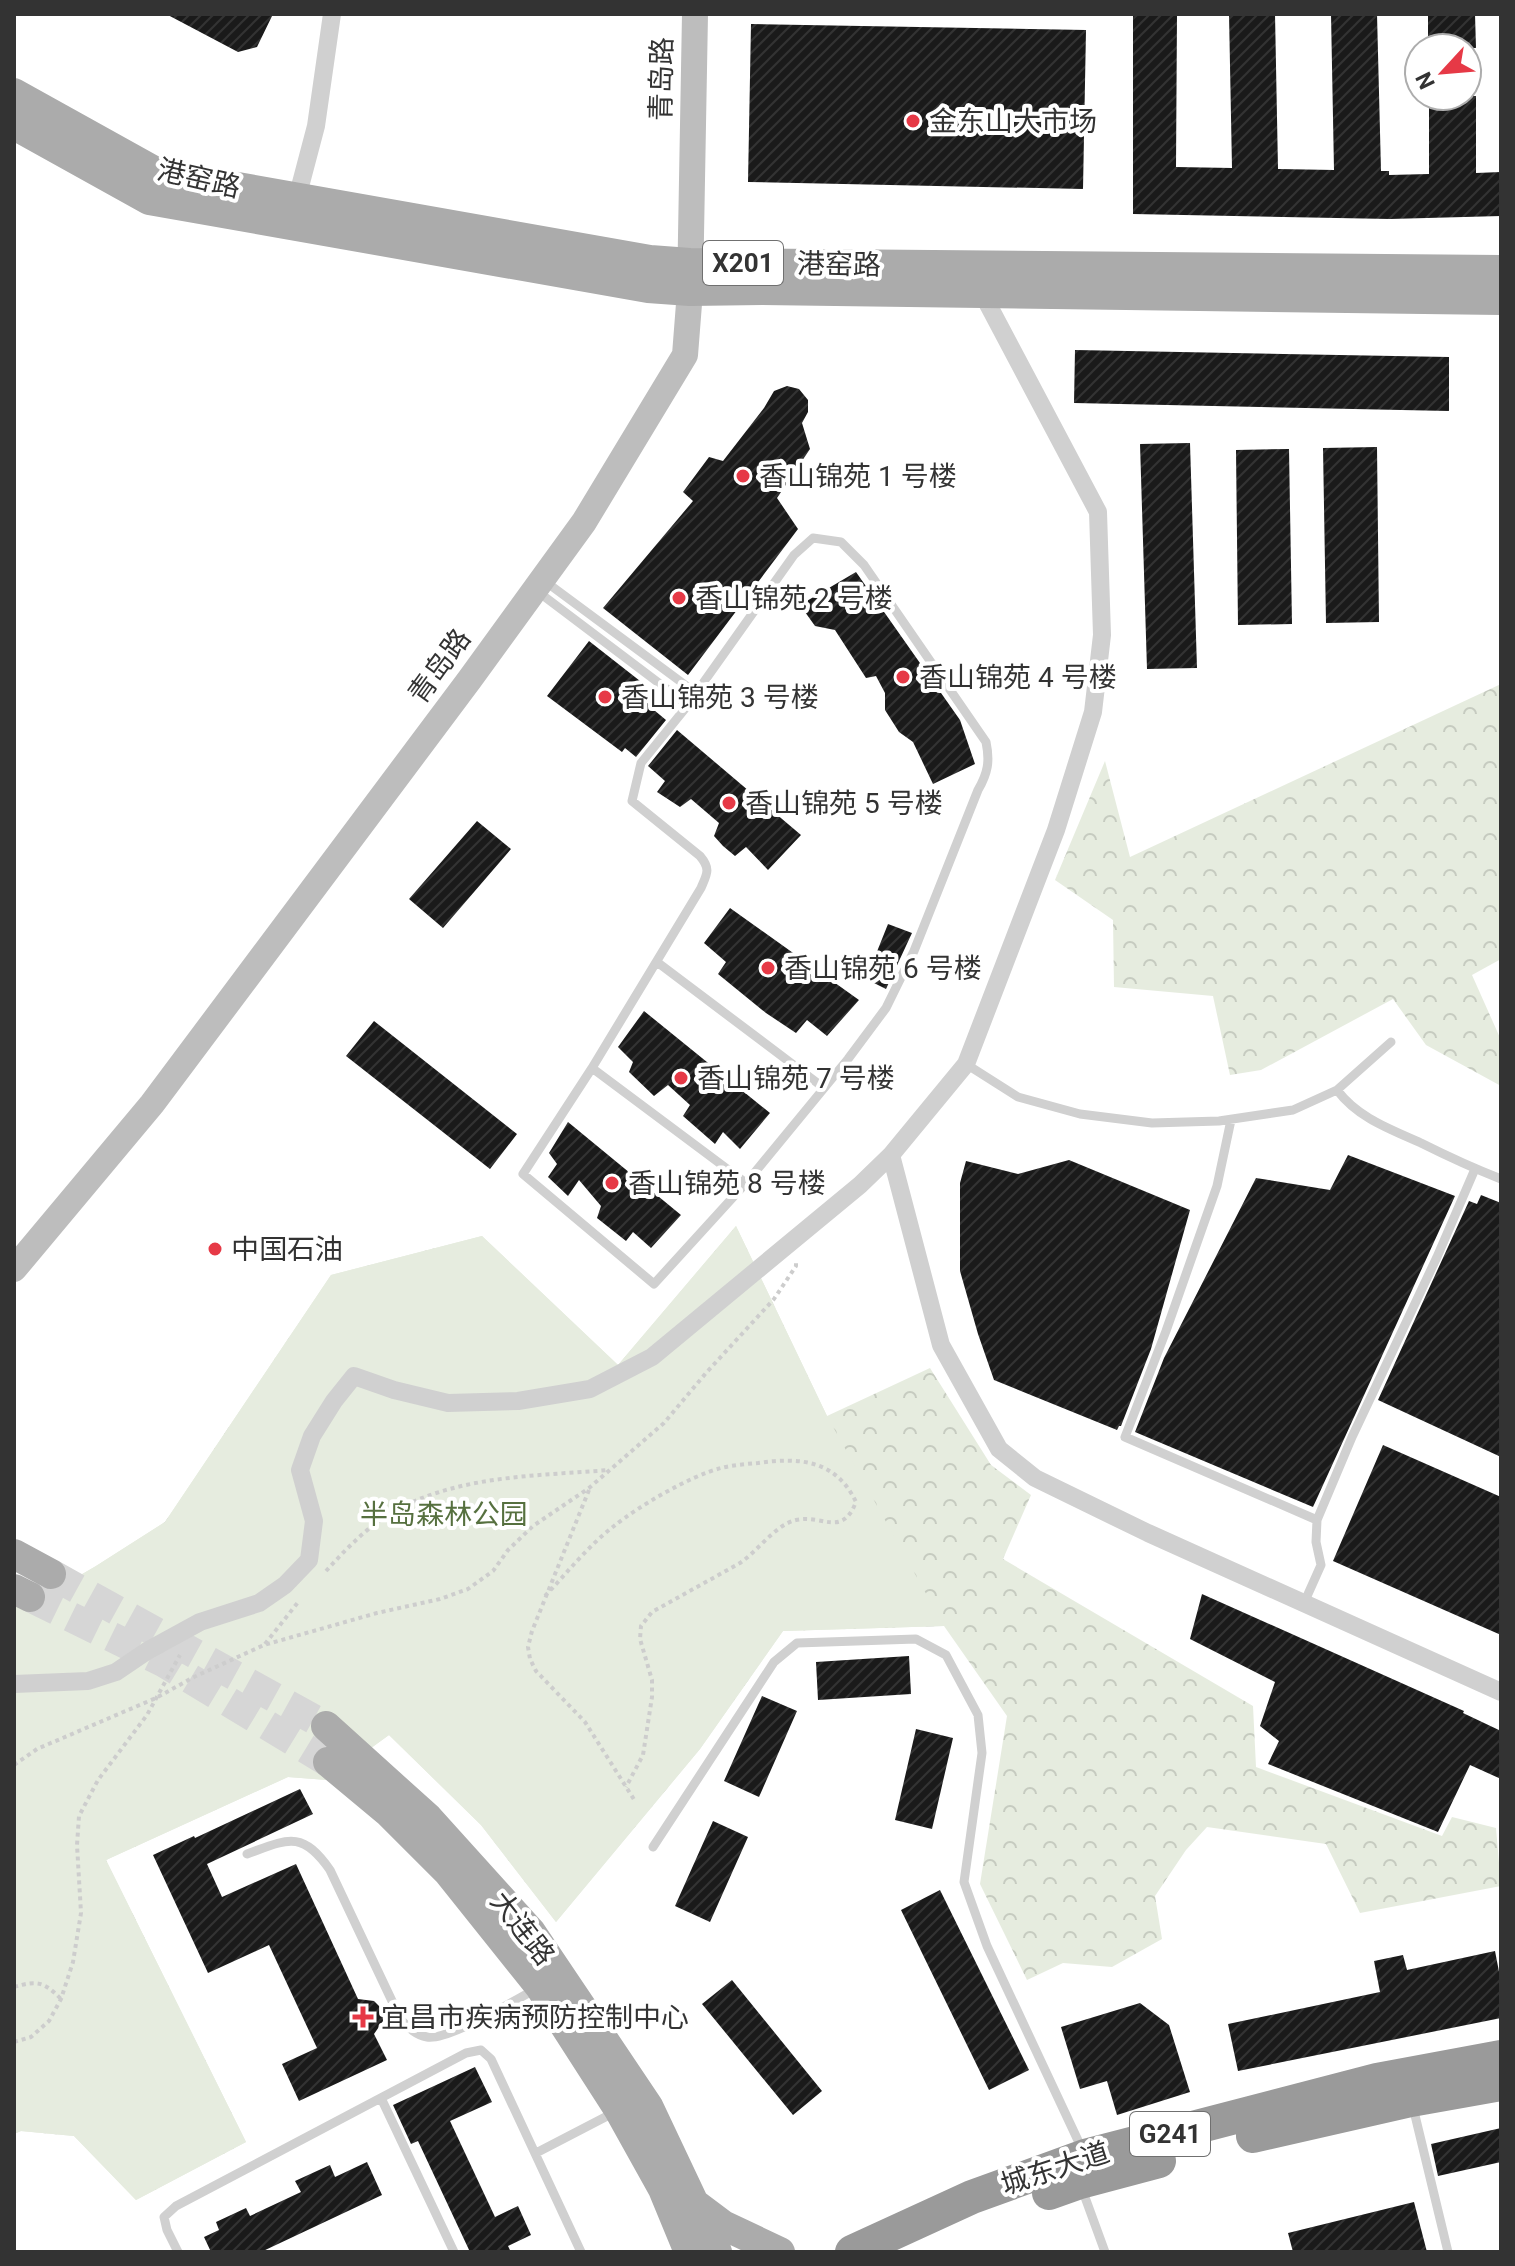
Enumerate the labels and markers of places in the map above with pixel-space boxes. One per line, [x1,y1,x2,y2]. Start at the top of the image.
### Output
place label: 金东山大市场 [929,105,1097,138]
marker: 金东山大市场 [904,112,922,130]
place label: 香山锦苑 1 号楼 [759,460,957,493]
marker: 香山锦苑 1 号楼 [734,467,752,485]
place label: 香山锦苑 2 号楼 [695,582,893,615]
marker: 香山锦苑 2 号楼 [670,589,688,607]
place label: 香山锦苑 4 号楼 [919,661,1117,694]
marker: 香山锦苑 4 号楼 [894,668,912,686]
place label: 香山锦苑 3 号楼 [621,681,819,714]
marker: 香山锦苑 3 号楼 [596,688,614,706]
place label: 香山锦苑 5 号楼 [745,787,943,820]
marker: 香山锦苑 5 号楼 [720,794,738,812]
place label: 香山锦苑 6 号楼 [784,952,982,985]
marker: 香山锦苑 6 号楼 [759,959,777,977]
place label: 香山锦苑 7 号楼 [697,1062,895,1095]
marker: 香山锦苑 7 号楼 [672,1069,690,1087]
place label: 香山锦苑 8 号楼 [628,1167,826,1200]
marker: 香山锦苑 8 号楼 [603,1174,621,1192]
place label: 中国石油 [231,1233,343,1266]
marker: 中国石油 [206,1240,224,1258]
place label: 宜昌市疾病预防控制中心 [381,2001,689,2034]
marker: 宜昌市疾病预防控制中心 [352,2006,374,2028]

